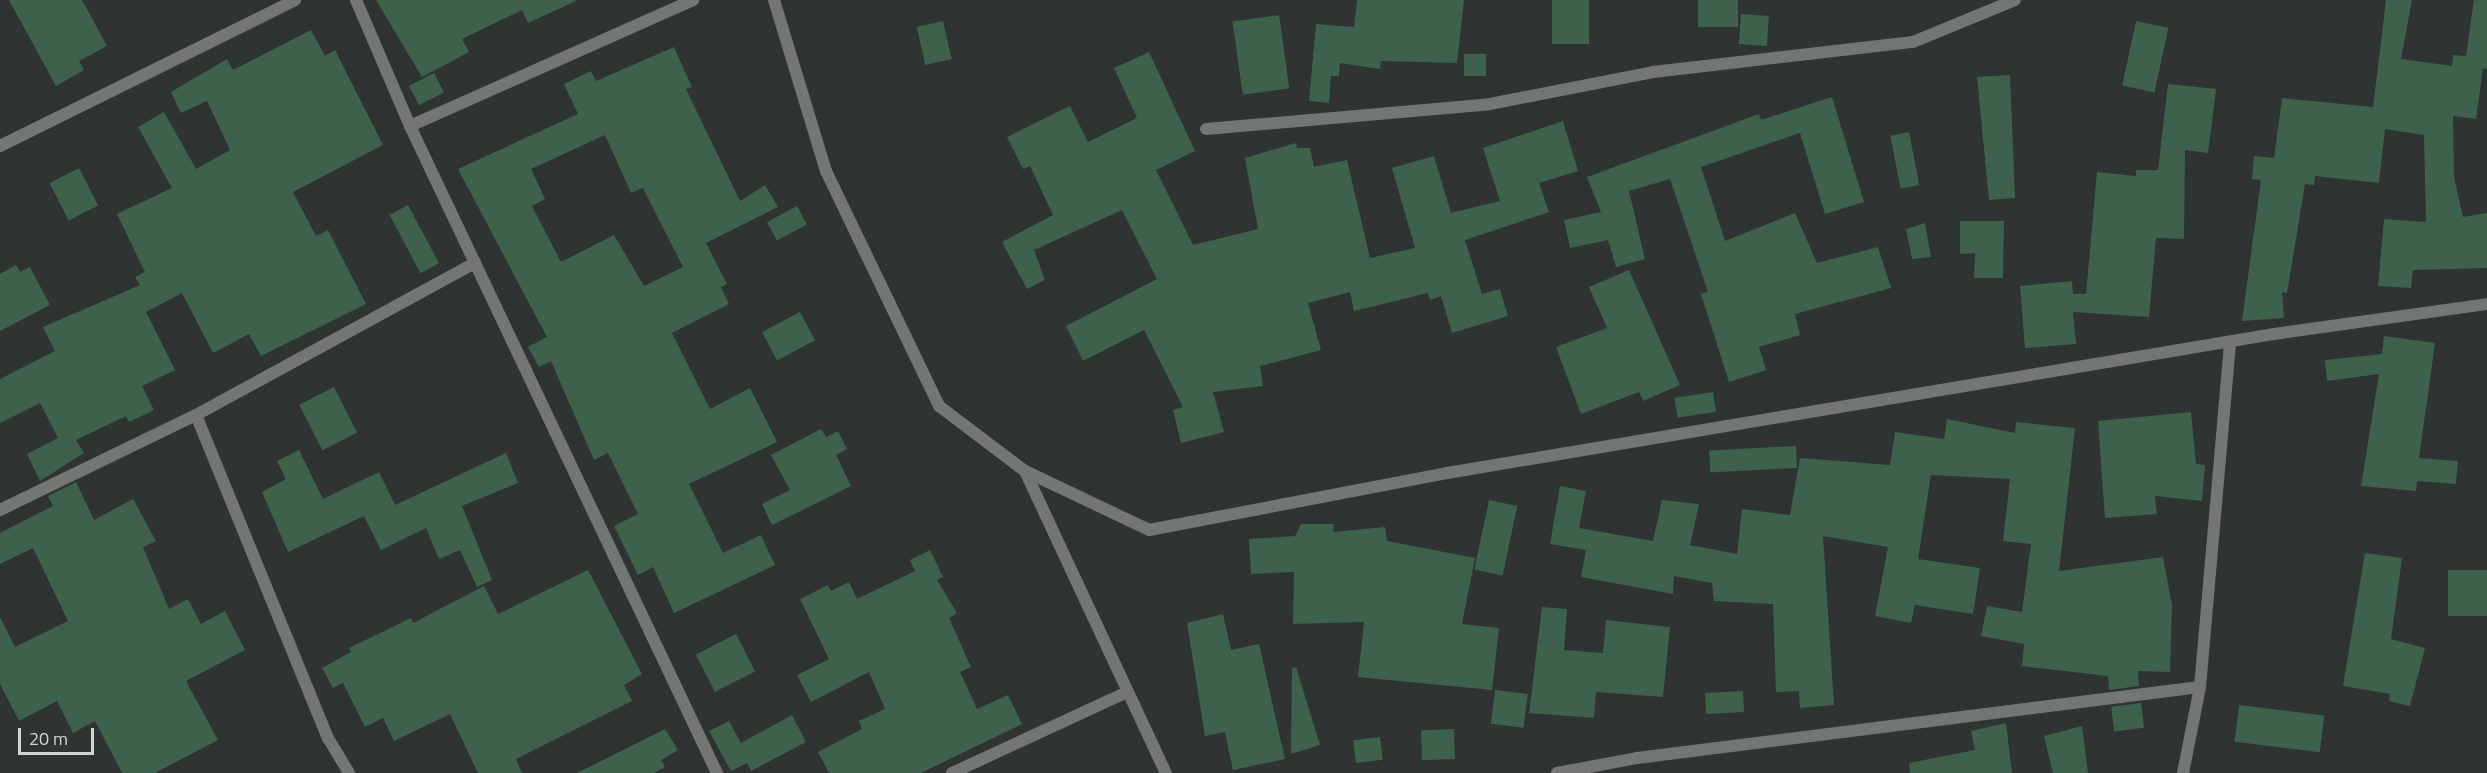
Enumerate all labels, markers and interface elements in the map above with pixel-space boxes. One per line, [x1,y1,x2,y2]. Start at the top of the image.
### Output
scale bar [21,716,98,754]
text: 20 m [29,725,68,752]

